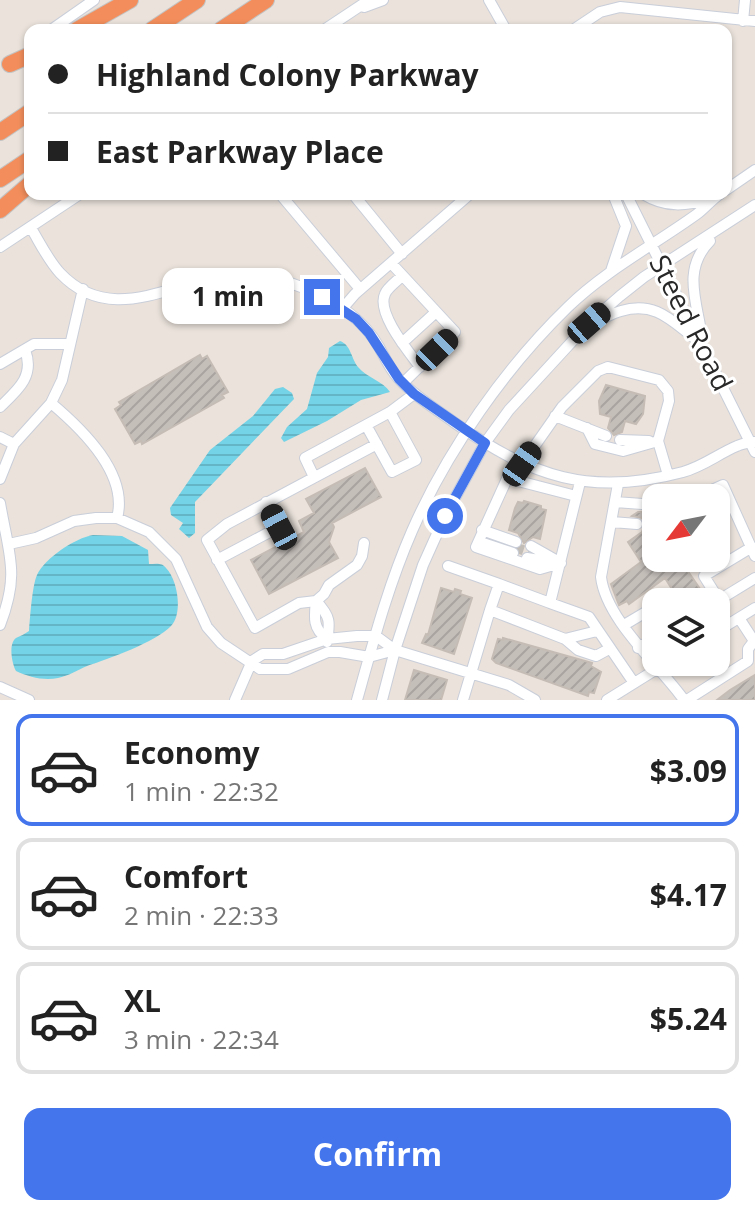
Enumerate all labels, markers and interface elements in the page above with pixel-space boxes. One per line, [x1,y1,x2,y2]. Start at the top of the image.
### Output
text: Highland Colony Parkway [96,54,479,95]
text: East Parkway Place [96,131,384,172]
street label: Steed Road [641,248,742,397]
callout: 1 min [162,269,294,325]
text: 1 min [192,278,264,314]
route end [304,279,340,315]
car [563,298,615,348]
car [411,325,463,375]
car [498,437,546,491]
north arrow [642,484,730,572]
map controls [642,484,730,676]
route start [427,498,463,534]
car [257,500,301,554]
button: layers [642,588,730,676]
text: Economy [124,732,260,773]
icon: car [28,734,100,806]
text: $3.09 [650,750,727,791]
text: 1 min · 22:32 [124,773,279,809]
text: Comfort [124,856,248,897]
icon: car [28,858,100,930]
text: $4.17 [650,874,727,915]
text: 2 min · 22:33 [124,897,279,933]
text: XL [124,980,161,1021]
icon: car [28,982,100,1054]
text: $5.24 [650,998,727,1039]
text: 3 min · 22:34 [124,1021,279,1057]
button: Confirm [24,1108,731,1200]

